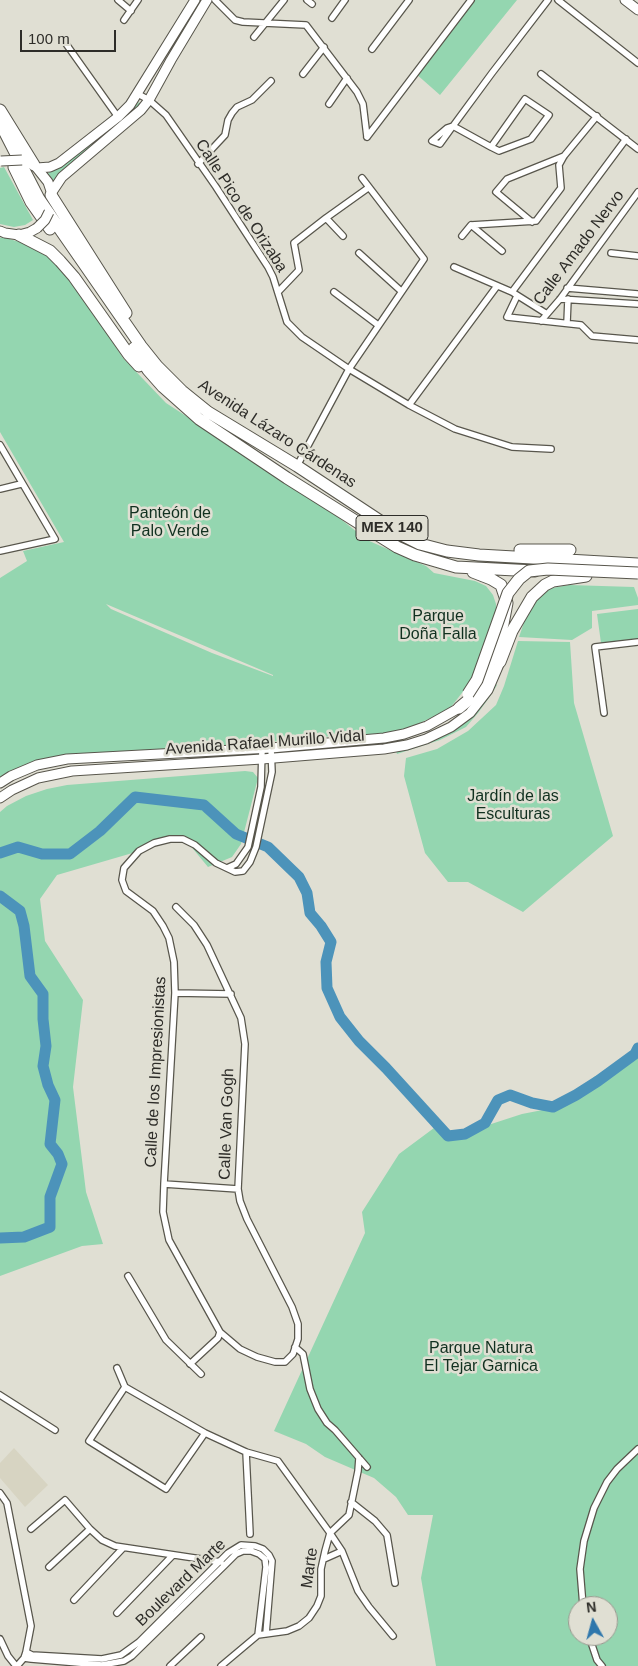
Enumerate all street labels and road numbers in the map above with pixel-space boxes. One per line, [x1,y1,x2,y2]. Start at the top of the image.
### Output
street label: Calle Pico de Orizaba [191,136,291,276]
street label: Calle Amado Nervo [530,187,628,309]
street label: Avenida Lázaro Cárdenas [194,376,360,492]
road number: MEX 140 [356,516,428,540]
street label: Avenida Rafael Murillo Vidal [165,726,365,760]
street label: Calle de los Impresionistas [141,976,171,1168]
street label: Calle Van Gogh [215,1068,239,1180]
street label: Boulevard Marte [132,1535,230,1631]
street label: Marte [298,1546,322,1590]

